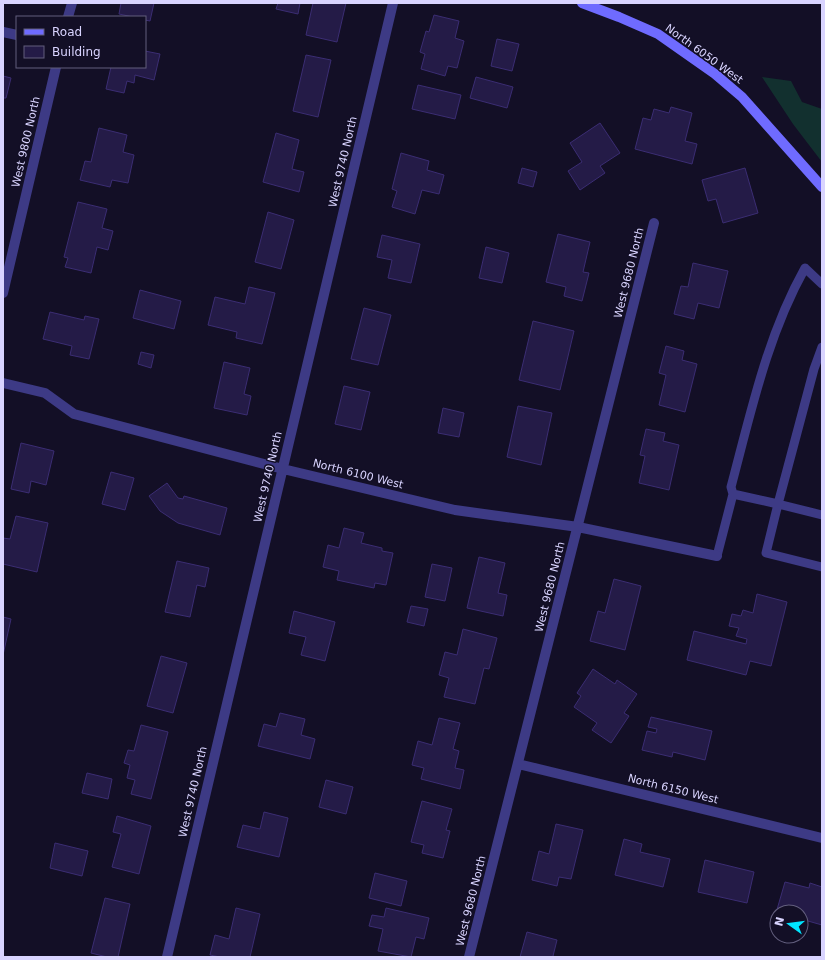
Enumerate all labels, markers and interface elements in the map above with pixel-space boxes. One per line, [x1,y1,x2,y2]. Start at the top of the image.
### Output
legend [16,16,146,68]
street label: North 6050 West [663,21,746,87]
text: Road [52,25,82,39]
text: Building [52,45,101,59]
street label: West 9800 North [9,95,43,189]
street label: West 9740 North [326,115,360,209]
street label: West 9680 North [611,226,647,320]
street label: West 9740 North [251,430,285,524]
street label: North 6100 West [311,456,405,492]
street label: West 9680 North [532,540,568,634]
street label: West 9740 North [176,745,210,839]
street label: North 6150 West [626,771,720,807]
street label: West 9680 North [453,854,489,948]
north arrow [769,904,809,944]
text: N [772,916,787,928]

